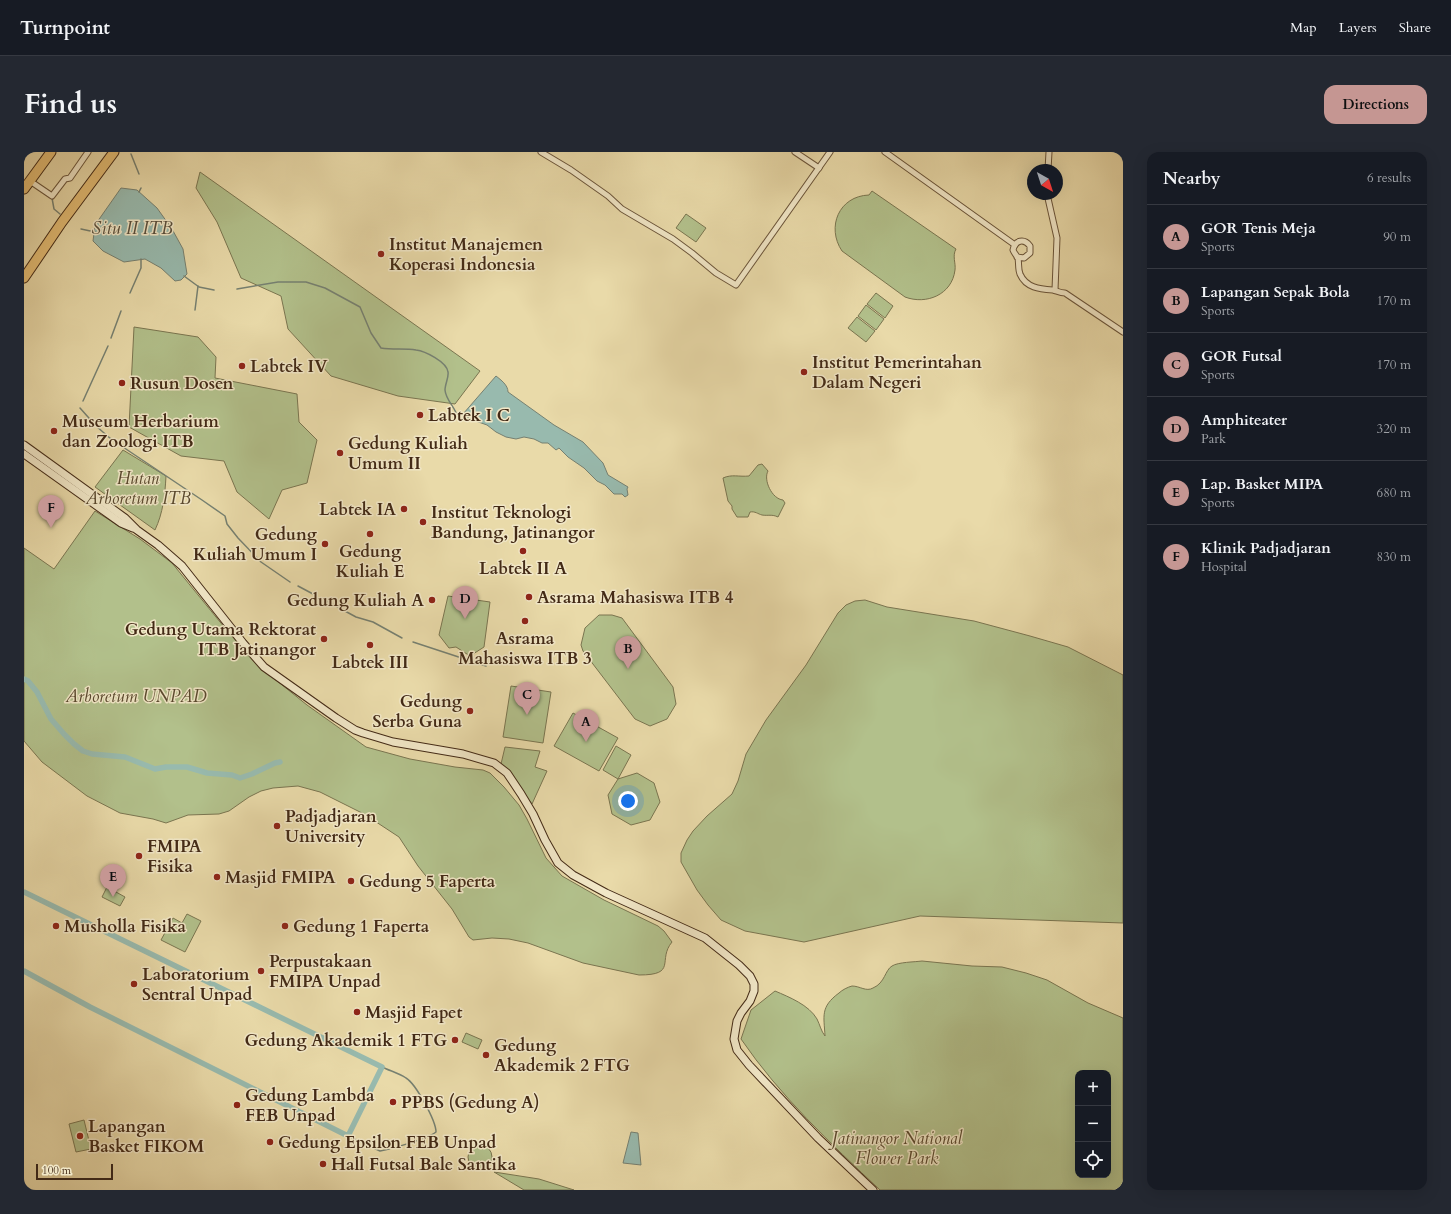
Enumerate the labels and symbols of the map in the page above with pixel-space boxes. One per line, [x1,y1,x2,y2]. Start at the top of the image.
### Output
north arrow [1027,164,1063,200]
water label: Situ II ITB [92,216,173,241]
place label: Institut Manajemen Koperasi Indonesia [389,233,543,276]
marker: Institut Manajemen Koperasi Indonesia [376,249,386,259]
place label: Institut Pemerintahan Dalam Negeri [812,351,982,394]
place label: Labtek IV [250,355,328,378]
marker: Labtek IV [237,361,247,371]
marker: Institut Pemerintahan Dalam Negeri [799,367,809,377]
place label: Rusun Dosen [130,372,234,395]
marker: Rusun Dosen [117,378,127,388]
place label: Labtek I C [428,404,510,427]
place label: Museum Herbarium dan Zoologi ITB [62,410,219,453]
marker: Labtek I C [415,410,425,420]
marker: Museum Herbarium dan Zoologi ITB [49,426,59,436]
place label: Gedung Kuliah Umum II [348,432,468,475]
marker: Gedung Kuliah Umum II [335,448,345,458]
park label: Hutan Arboretum ITB [85,467,191,510]
pin: F [38,495,64,528]
place label: Labtek IA [319,498,396,521]
place label: Institut Teknologi Bandung, Jatinangor [431,501,595,544]
marker: Labtek IA [399,504,409,514]
marker: Institut Teknologi Bandung, Jatinangor [418,517,428,527]
place label: Gedung Kuliah Umum I [193,523,318,566]
marker: Gedung Kuliah E [365,529,375,539]
marker: Gedung Kuliah Umum I [320,539,330,549]
place label: Gedung Kuliah E [336,540,404,583]
marker: Labtek II A [518,546,528,556]
place label: Labtek II A [479,557,567,580]
pin: D [452,586,478,619]
place label: Asrama Mahasiswa ITB 4 [537,586,734,609]
place label: Gedung Kuliah A [287,589,424,612]
marker: Asrama Mahasiswa ITB 4 [524,592,534,602]
marker: Gedung Kuliah A [427,595,437,605]
marker: Asrama Mahasiswa ITB 3 [520,616,530,626]
place label: Gedung Utama Rektorat ITB Jatinangor [125,618,316,661]
place label: Asrama Mahasiswa ITB 3 [458,627,592,670]
marker: Gedung Utama Rektorat ITB Jatinangor [319,634,329,644]
pin: B [615,636,641,669]
marker: Labtek III [365,640,375,650]
place label: Labtek III [331,651,409,674]
pin: C [514,682,540,715]
park label: Arboretum UNPAD [65,685,207,708]
place label: Gedung Serba Guna [373,690,463,733]
marker: Gedung Serba Guna [465,706,475,716]
pin: A [573,709,599,742]
your location [618,791,638,811]
place label: Padjadjaran University [285,805,377,848]
marker: Padjadjaran University [272,821,282,831]
place label: FMIPA Fisika [147,835,202,878]
marker: FMIPA Fisika [134,851,144,861]
pin: E [100,864,126,897]
place label: Masjid FMIPA [225,866,336,889]
place label: Gedung 5 Faperta [359,870,496,893]
marker: Masjid FMIPA [212,872,222,882]
marker: Gedung 5 Faperta [346,876,356,886]
place label: Musholla Fisika [64,915,187,938]
place label: Gedung 1 Faperta [293,915,430,938]
marker: Musholla Fisika [51,921,61,931]
marker: Gedung 1 Faperta [280,921,290,931]
place label: Perpustakaan FMIPA Unpad [269,950,381,993]
place label: Laboratorium Sentral Unpad [142,963,253,1006]
marker: Perpustakaan FMIPA Unpad [256,966,266,976]
marker: Laboratorium Sentral Unpad [129,979,139,989]
place label: Masjid Fapet [365,1001,463,1024]
marker: Masjid Fapet [352,1007,362,1017]
place label: Gedung Akademik 1 FTG [244,1029,447,1052]
place label: Gedung Akademik 2 FTG [494,1034,630,1077]
marker: Gedung Akademik 1 FTG [450,1035,460,1045]
marker: Gedung Akademik 2 FTG [481,1050,491,1060]
place label: Gedung Lambda FEB Unpad [245,1084,375,1127]
place label: PPBS (Gedung A) [401,1091,540,1114]
marker: PPBS (Gedung A) [388,1097,398,1107]
marker: Gedung Lambda FEB Unpad [232,1100,242,1110]
place label: Lapangan Basket FIKOM [88,1115,205,1158]
park label: Jatinangor National Flower Park [828,1127,963,1170]
marker: Lapangan Basket FIKOM [75,1131,85,1141]
place label: Gedung Epsilon FEB Unpad [278,1131,497,1154]
marker: Gedung Epsilon FEB Unpad [265,1137,275,1147]
place label: Hall Futsal Bale Santika [331,1153,517,1176]
marker: Hall Futsal Bale Santika [318,1159,328,1169]
scale bar [36,1162,113,1181]

